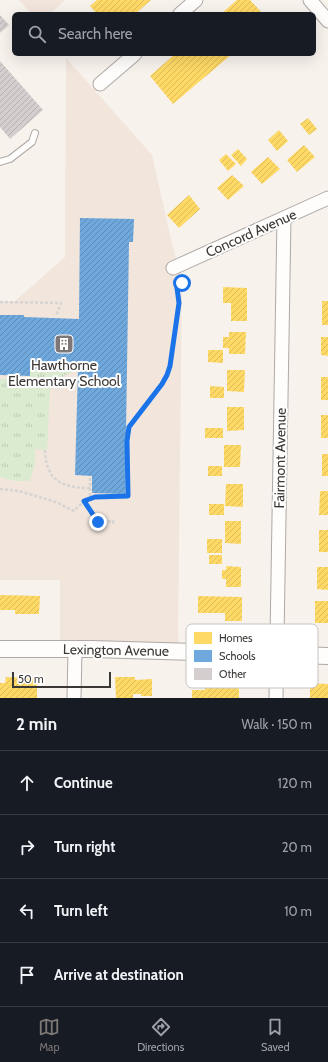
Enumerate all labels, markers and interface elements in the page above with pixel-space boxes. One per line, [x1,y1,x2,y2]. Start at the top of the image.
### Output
search box [12,12,316,56]
icon: search [26,23,48,45]
text: Search here [58,25,133,43]
street label: Concord Avenue [203,205,299,261]
route start [173,274,191,292]
building icon: Hawthorne Elementary School [53,333,75,355]
place label: Hawthorne Elementary School [8,356,121,390]
street label: Fairmont Avenue [270,408,290,508]
route end [89,513,107,531]
legend [186,624,318,688]
text: Homes [219,631,253,645]
street label: Lexington Avenue [63,640,169,660]
text: Schools [219,649,256,663]
text: Other [219,667,247,681]
scale bar [12,670,111,689]
text: 50 m [18,672,44,686]
text: 2 min [16,714,57,734]
text: Walk · 150 m [241,716,312,732]
icon: ahead [16,772,38,794]
text: Continue [54,774,113,792]
text: 120 m [278,775,312,791]
icon: right [16,836,38,858]
text: Turn right [54,838,115,856]
text: 20 m [282,839,312,855]
icon: left [16,900,38,922]
text: Turn left [54,902,108,920]
text: 10 m [284,903,312,919]
icon: arrive [16,964,38,986]
text: Arrive at destination [54,966,184,984]
tab: Map [38,1016,60,1054]
tab: Directions [137,1016,184,1054]
tab: Saved [261,1016,290,1054]

